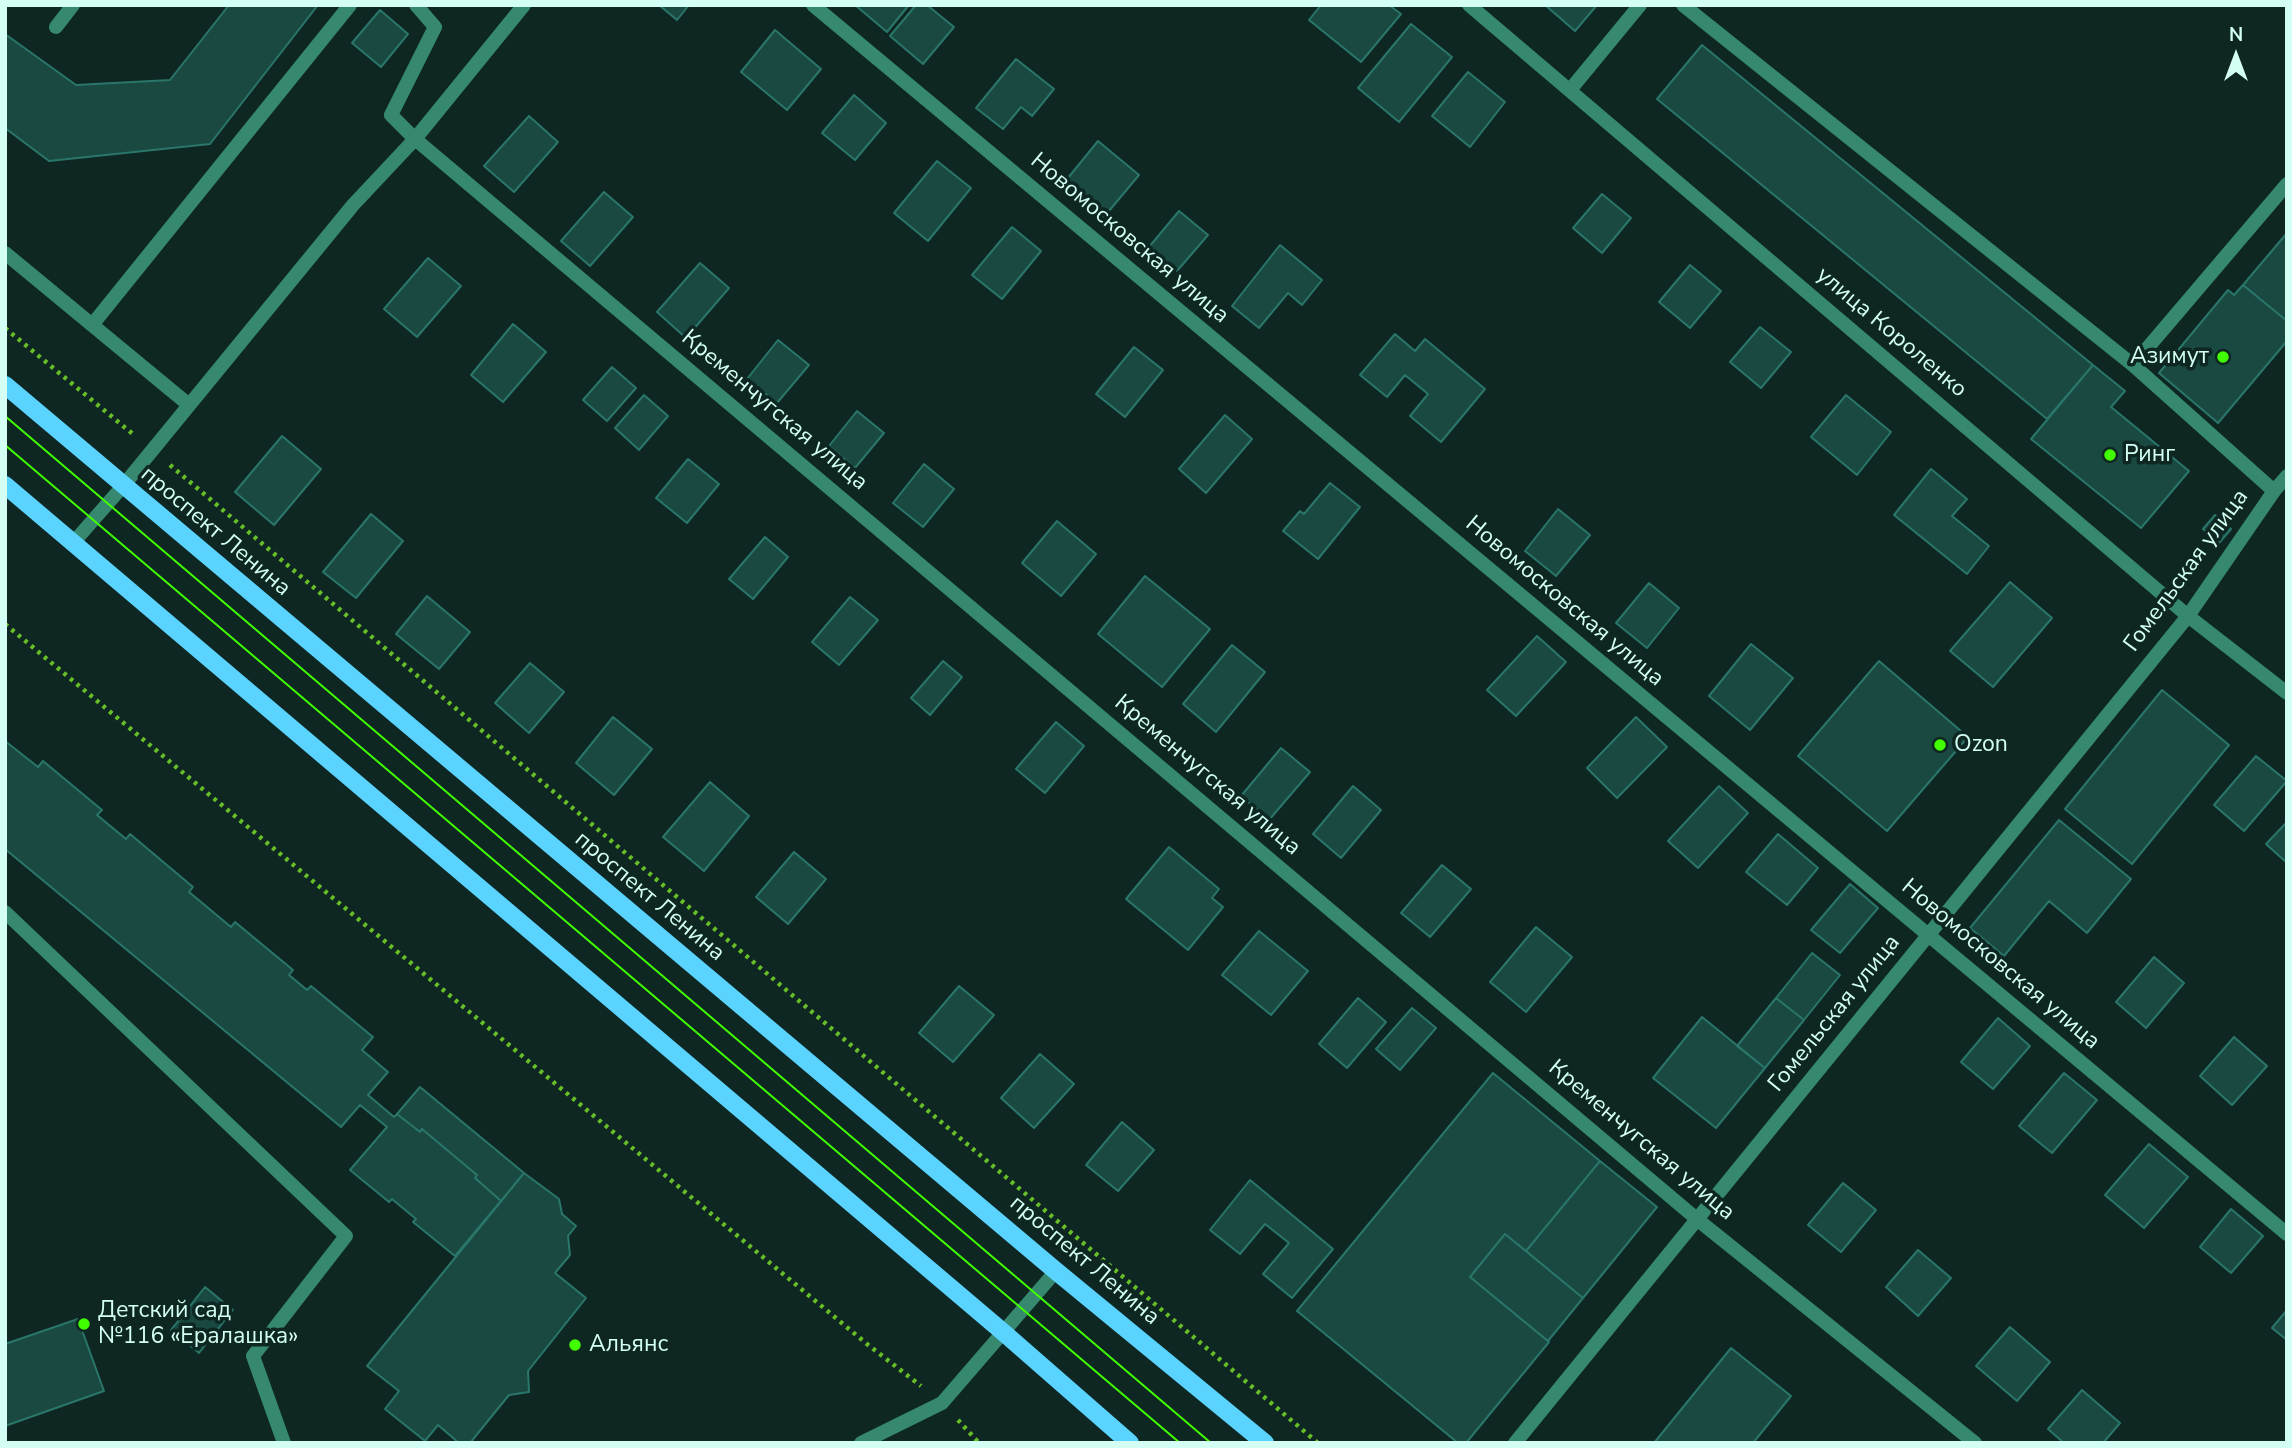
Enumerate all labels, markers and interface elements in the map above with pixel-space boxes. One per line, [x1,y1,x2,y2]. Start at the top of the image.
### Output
north arrow [2201,21,2271,91]
text: N [2229,22,2243,48]
street label: Новомосковская улица [1024,148,1234,330]
street label: улица Короленко [1810,262,1972,404]
street label: Кременчугская улица [675,325,873,497]
place label: Азимут [2130,343,2209,371]
marker: Азимут [2215,349,2231,365]
place label: Ринг [2124,441,2175,469]
marker: Ринг [2102,447,2118,463]
street label: проспект Ленина [134,461,296,603]
street label: Гомельская улица [2119,485,2255,657]
street label: Новомосковская улица [1459,511,1669,693]
street label: Кременчугская улица [1108,690,1306,862]
place label: Ozon [1954,731,2008,759]
marker: Ozon [1932,737,1948,753]
street label: проспект Ленина [568,826,730,968]
street label: Новомосковская улица [1895,874,2105,1056]
street label: Гомельская улица [1763,930,1907,1098]
street label: Кременчугская улица [1542,1055,1740,1227]
street label: проспект Ленина [1003,1190,1165,1332]
place label: Детский сад №116 «Ералашка» [98,1297,298,1351]
marker: Детский сад №116 «Ералашка» [76,1316,92,1332]
place label: Альянс [589,1331,668,1359]
marker: Альянс [567,1337,583,1353]

